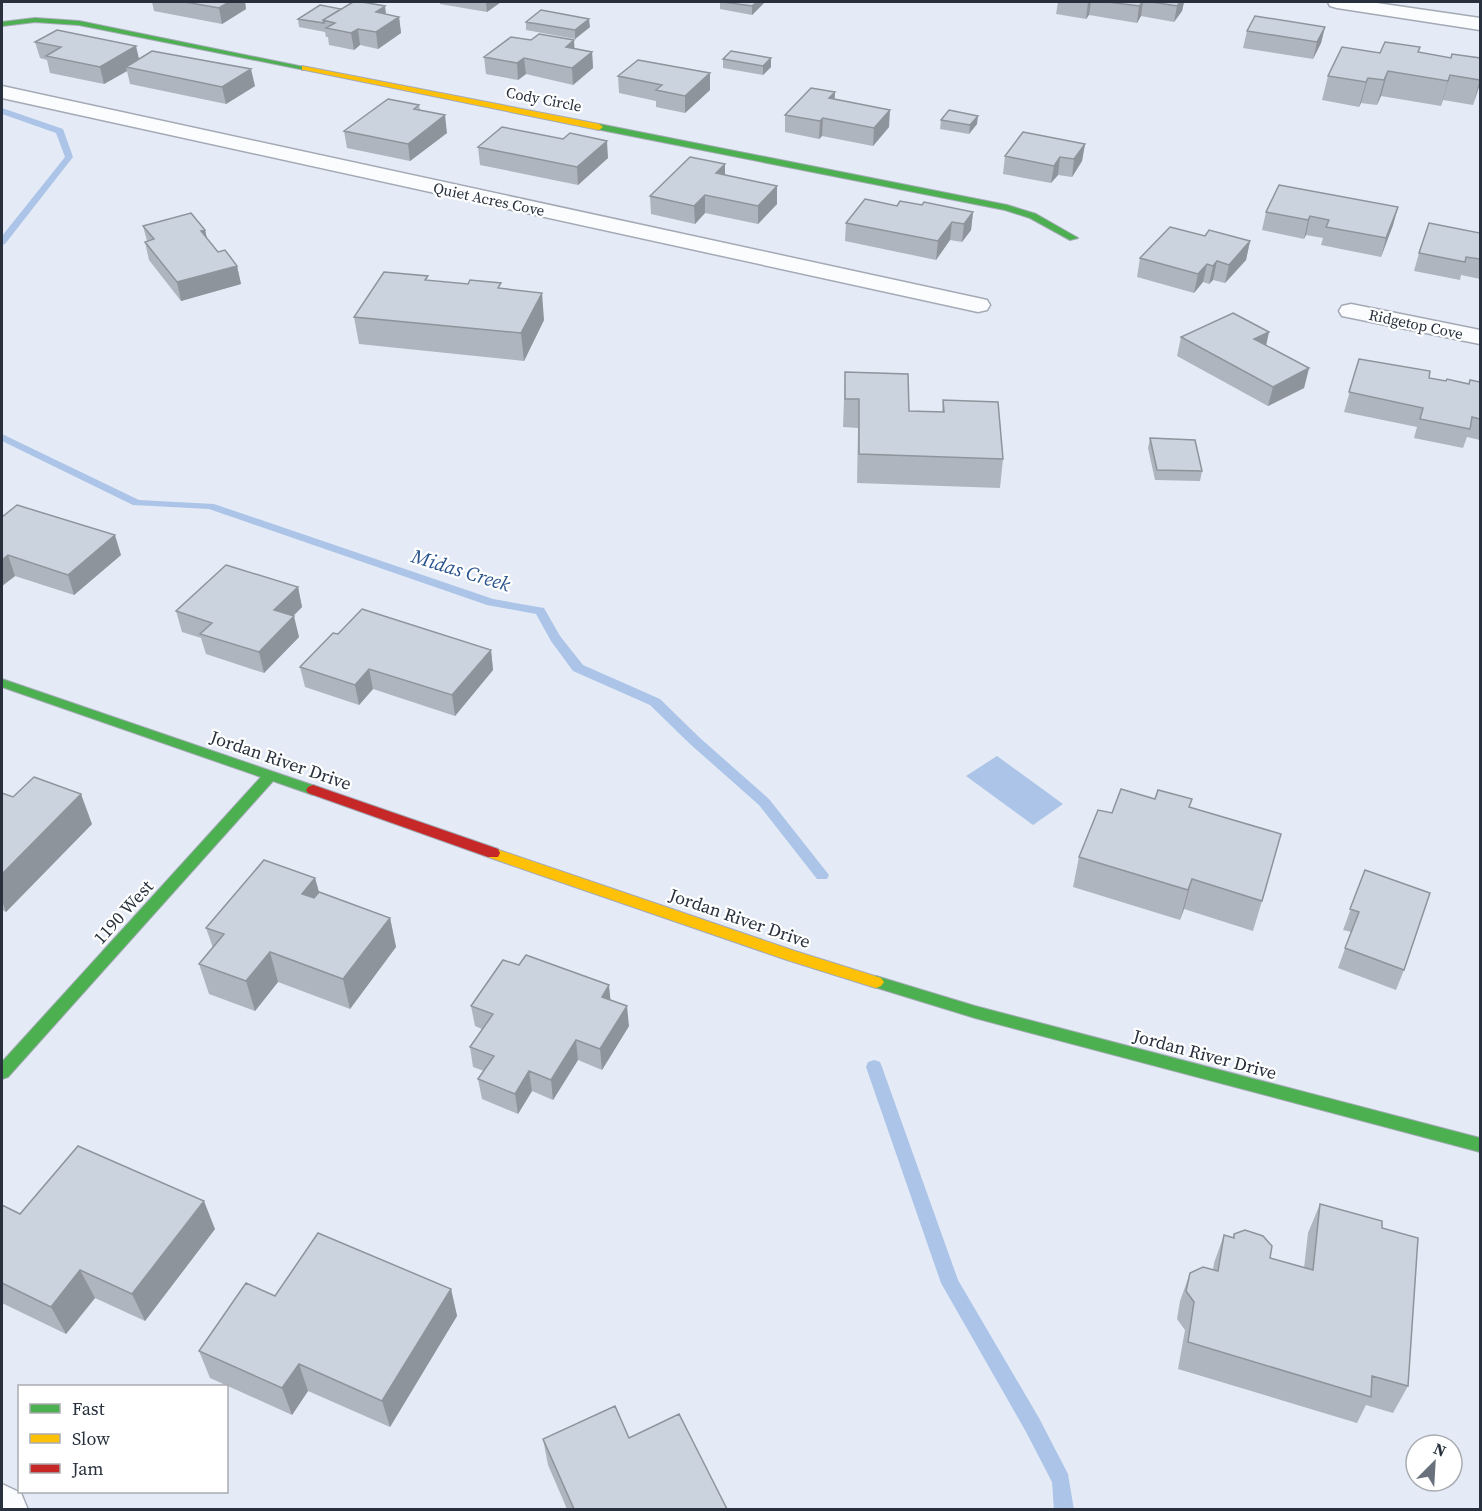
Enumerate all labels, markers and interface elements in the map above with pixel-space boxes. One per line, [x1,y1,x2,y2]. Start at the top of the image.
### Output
street label: Cody Circle [504,81,584,117]
street label: Quiet Acres Cove [431,177,547,221]
street label: Ridgetop Cove [1367,304,1465,344]
water label: Midas Creek [407,541,514,598]
street label: Jordan River Drive [206,724,355,796]
street label: 1190 West [87,874,159,950]
street label: Jordan River Drive [665,882,814,954]
street label: Jordan River Drive [1129,1023,1280,1085]
legend [18,1385,228,1493]
text: Fast [72,1396,105,1421]
text: Slow [72,1426,110,1451]
north arrow [1404,1433,1464,1493]
text: N [1430,1437,1450,1462]
text: Jam [71,1456,104,1481]

